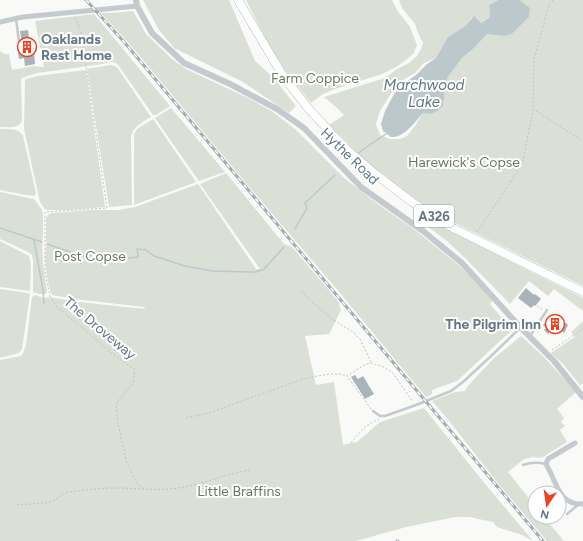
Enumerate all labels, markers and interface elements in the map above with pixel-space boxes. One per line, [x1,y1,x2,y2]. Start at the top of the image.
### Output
place label: Oaklands Rest Home [41,31,112,64]
building icon: Oaklands Rest Home [16,36,38,58]
park label: Farm Coppice [271,70,359,87]
water label: Marchwood Lake [384,76,465,111]
street label: Hythe Road [317,124,382,188]
park label: Harewick's Copse [408,154,520,171]
road number: A326 [414,205,454,227]
park label: Post Copse [54,248,126,265]
street label: The Droveway [60,293,140,364]
building icon: The Pilgrim Inn [544,313,566,335]
place label: The Pilgrim Inn [445,316,541,333]
park label: Little Braffins [197,483,281,500]
north arrow [527,485,567,525]
text: N [539,507,550,522]

